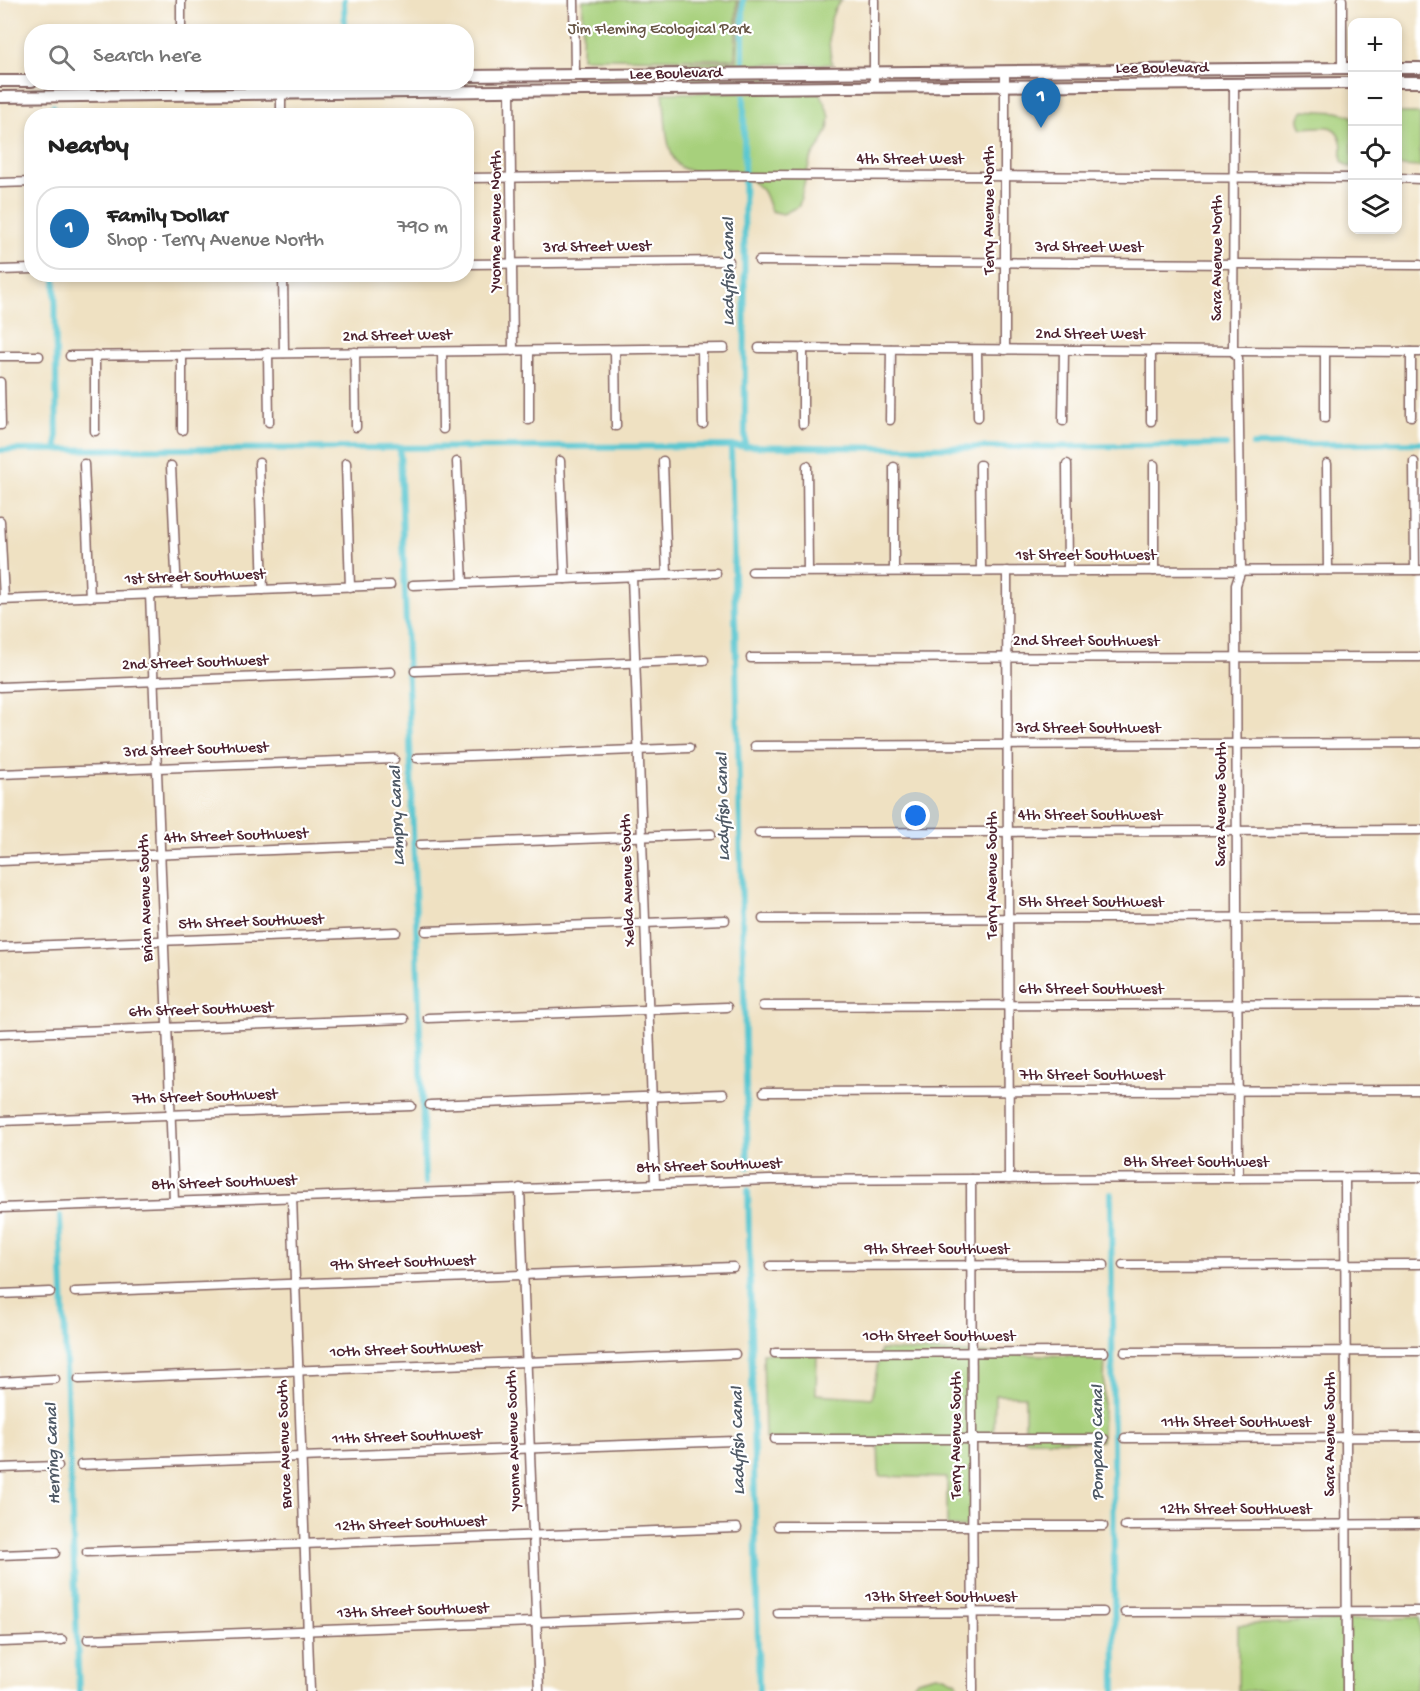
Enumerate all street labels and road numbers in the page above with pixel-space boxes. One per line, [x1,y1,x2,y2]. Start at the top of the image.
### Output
street label: Lee Boulevard [1116,60,1210,79]
street label: Lee Boulevard [629,65,724,85]
street label: Terry Avenue North [981,145,1000,275]
street label: Yvonne Avenue North [488,150,507,294]
street label: 4th Street West [856,151,965,170]
street label: Sara Avenue North [1209,195,1228,321]
street label: 3rd Street West [542,238,653,258]
street label: 3rd Street West [1034,239,1144,258]
street label: 2nd Street West [1035,326,1146,345]
street label: 2nd Street West [342,327,453,347]
street label: 1st Street Southwest [1015,547,1158,566]
street label: 1st Street Southwest [123,566,267,590]
street label: 2nd Street Southwest [1013,633,1161,652]
street label: 2nd Street Southwest [121,652,270,676]
street label: 3rd Street Southwest [1014,720,1162,739]
street label: 3rd Street Southwest [122,739,270,763]
street label: Sara Avenue South [1213,741,1232,866]
street label: 4th Street Southwest [1018,807,1164,826]
street label: Terry Avenue South [984,811,1003,940]
street label: Xelda Avenue South [617,813,641,948]
street label: 4th Street Southwest [164,825,310,849]
street label: Brian Avenue South [135,833,159,963]
street label: 5th Street Southwest [1018,894,1165,913]
street label: 5th Street Southwest [178,911,325,935]
street label: 6th Street Southwest [1019,981,1165,1000]
street label: 6th Street Southwest [128,999,275,1023]
street label: 7th Street Southwest [1018,1067,1166,1086]
street label: 7th Street Southwest [131,1086,279,1110]
street label: 8th Street Southwest [1123,1154,1270,1173]
street label: 8th Street Southwest [636,1155,784,1179]
street label: 8th Street Southwest [151,1172,299,1196]
street label: 9th Street Southwest [864,1241,1011,1260]
street label: 9th Street Southwest [329,1252,477,1276]
street label: 10th Street Southwest [862,1328,1017,1347]
street label: 10th Street Southwest [329,1339,484,1363]
street label: Yvonne Avenue South [503,1369,527,1512]
street label: Terry Avenue South [948,1371,967,1500]
street label: Sara Avenue South [1322,1371,1341,1496]
street label: Bruce Avenue South [274,1379,298,1510]
street label: 11th Street Southwest [1160,1414,1312,1433]
street label: 11th Street Southwest [331,1426,484,1450]
street label: 12th Street Southwest [1159,1501,1313,1520]
street label: 12th Street Southwest [334,1513,488,1537]
street label: 13th Street Southwest [864,1589,1018,1608]
street label: 13th Street Southwest [336,1600,491,1624]

